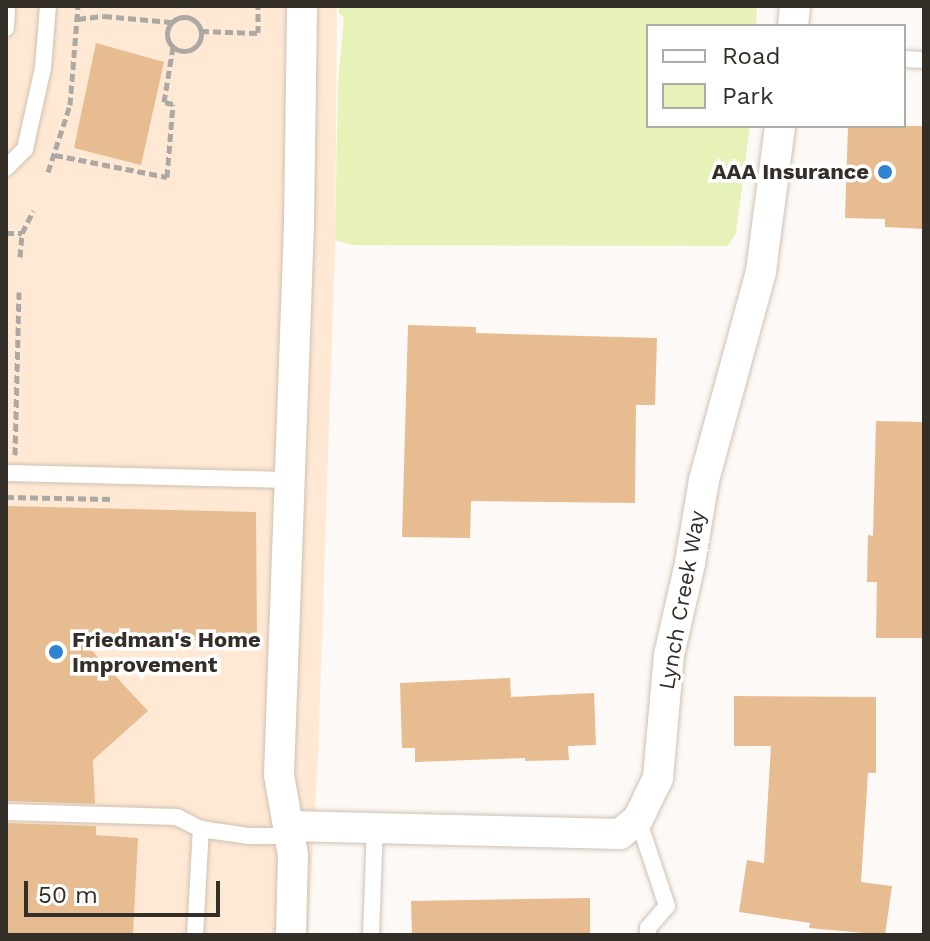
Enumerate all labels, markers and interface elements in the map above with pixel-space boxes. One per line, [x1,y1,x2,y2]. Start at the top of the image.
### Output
legend [646,24,906,128]
text: Road [722,42,781,70]
text: Park [722,82,774,110]
place label: AAA Insurance [711,159,869,185]
marker: AAA Insurance [876,163,894,181]
street label: Lynch Creek Way [653,508,711,692]
place label: Friedman's Home Improvement [72,626,261,678]
marker: Friedman's Home Improvement [47,643,65,661]
scale bar [28,865,224,915]
text: 50 m [38,881,98,909]

